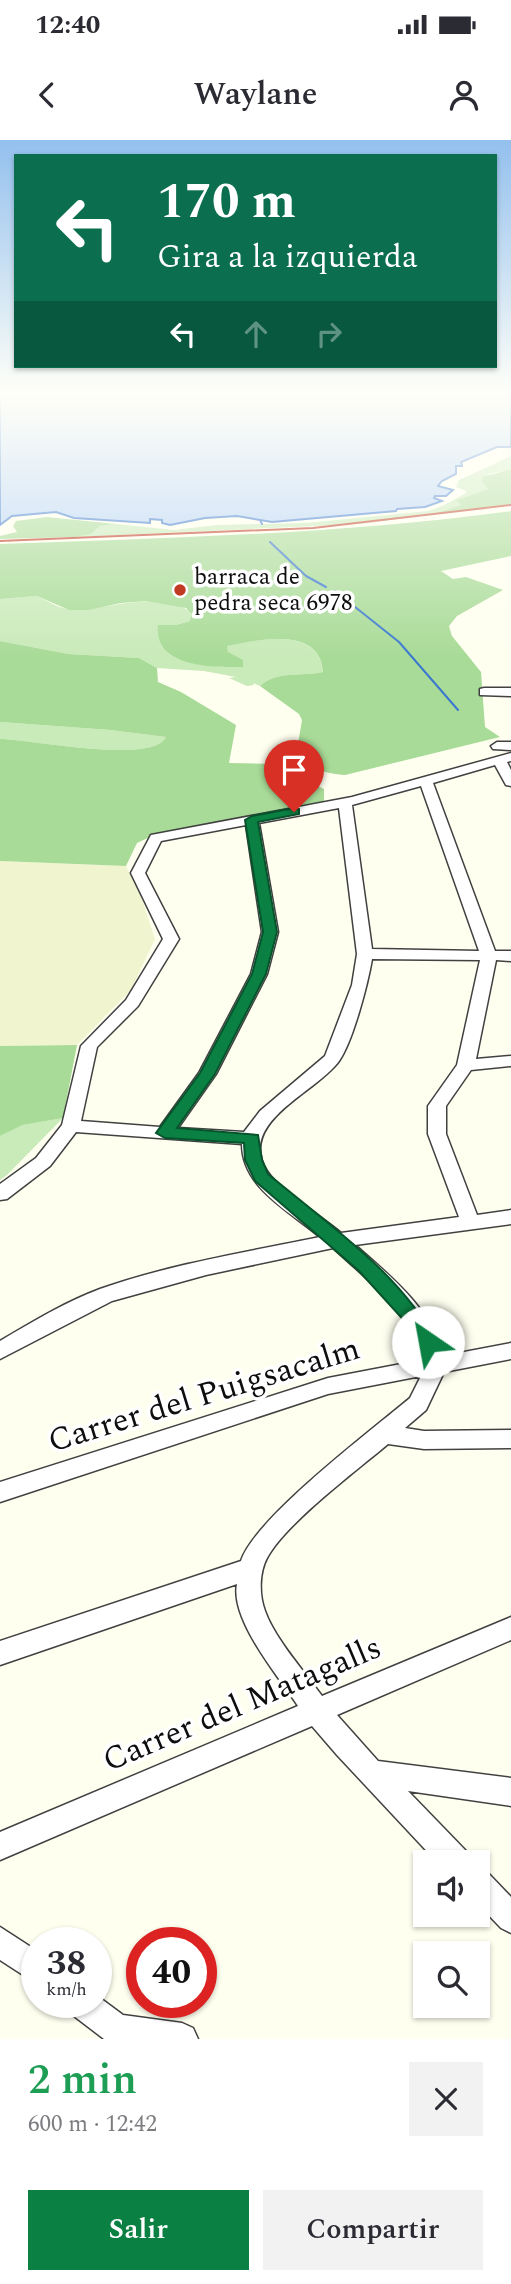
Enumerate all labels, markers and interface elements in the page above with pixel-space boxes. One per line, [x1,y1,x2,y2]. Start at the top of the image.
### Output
text: 12:40 [35,5,100,45]
text: Waylane [193,70,318,119]
icon: back [28,76,66,114]
icon: person [445,76,483,114]
text: 170 m [157,165,296,240]
icon: left [42,182,133,273]
text: Gira a la izquierda [157,233,418,282]
icon: left [164,315,202,353]
icon: ahead [237,315,275,353]
icon: right [310,315,348,353]
place label: barraca de pedra seca 6978 [194,560,353,621]
marker: barraca de pedra seca 6978 [172,582,188,598]
pin [264,740,324,812]
icon: arrive [275,751,313,789]
position arrow [391,1305,465,1379]
street label: Carrer del Puigsacalm [42,1324,366,1466]
street label: Carrer del Matagalls [95,1623,389,1785]
map controls [413,1850,490,2018]
button: sound [413,1850,490,1927]
speed limit sign: 40 [126,1927,217,2018]
text: 38 [47,1937,86,1990]
button: search [413,1941,490,2018]
text: km/h [46,1976,87,2003]
text: 2 min [28,2049,137,2112]
button: close [409,2062,483,2136]
text: 600 m · 12:42 [28,2107,157,2142]
button: Salir [28,2190,249,2270]
button: Compartir [263,2190,483,2270]

